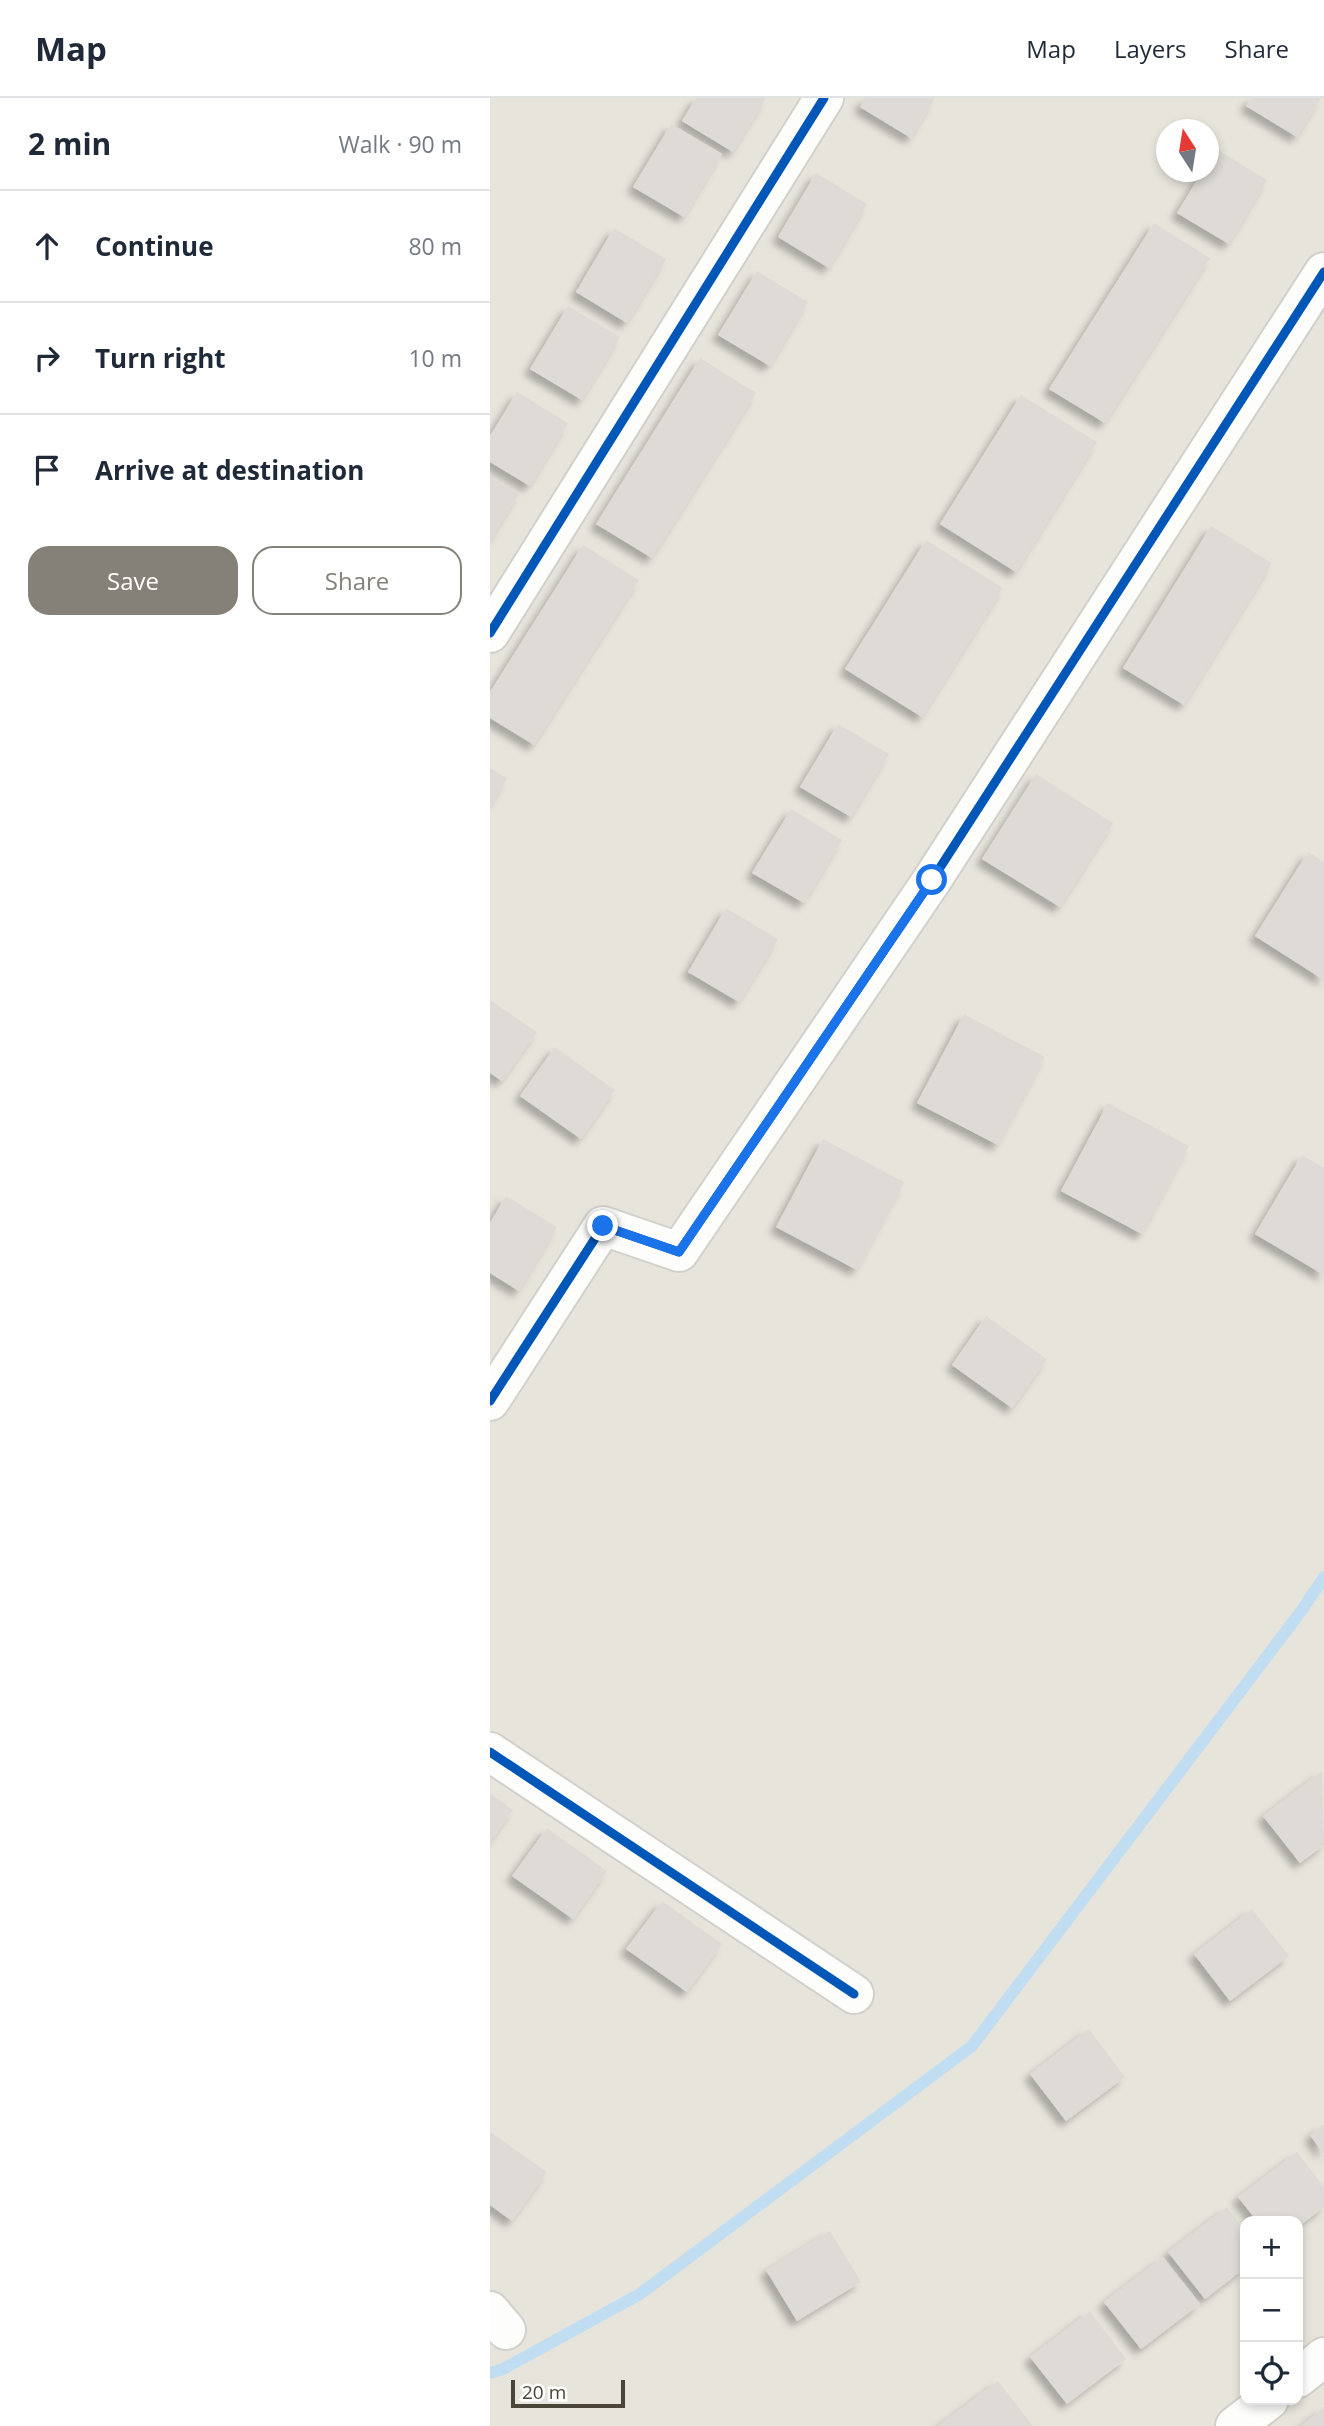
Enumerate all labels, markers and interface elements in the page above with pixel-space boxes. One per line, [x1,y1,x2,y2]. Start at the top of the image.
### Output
text: Map [35,26,107,71]
text: Map [1026,32,1076,65]
text: Layers [1114,32,1187,65]
text: Share [1225,32,1289,65]
north arrow [1156,119,1219,182]
text: 2 min [28,123,111,164]
text: Walk · 90 m [339,128,462,160]
icon: ahead [28,227,66,265]
text: Continue [95,228,214,264]
text: 80 m [408,230,462,262]
icon: right [28,339,66,377]
text: Turn right [95,340,226,376]
text: 10 m [408,342,462,374]
icon: arrive [28,451,66,489]
text: Arrive at destination [95,452,364,488]
button: Save [28,546,238,615]
button: Share [252,546,462,615]
route start [916,864,947,895]
route end [587,1210,618,1241]
map controls [1240,2216,1303,2405]
button: + [1240,2216,1303,2279]
button: − [1240,2279,1303,2342]
button: locate [1240,2342,1303,2405]
scale bar [511,2377,625,2409]
text: 20 m [522,2379,566,2405]

